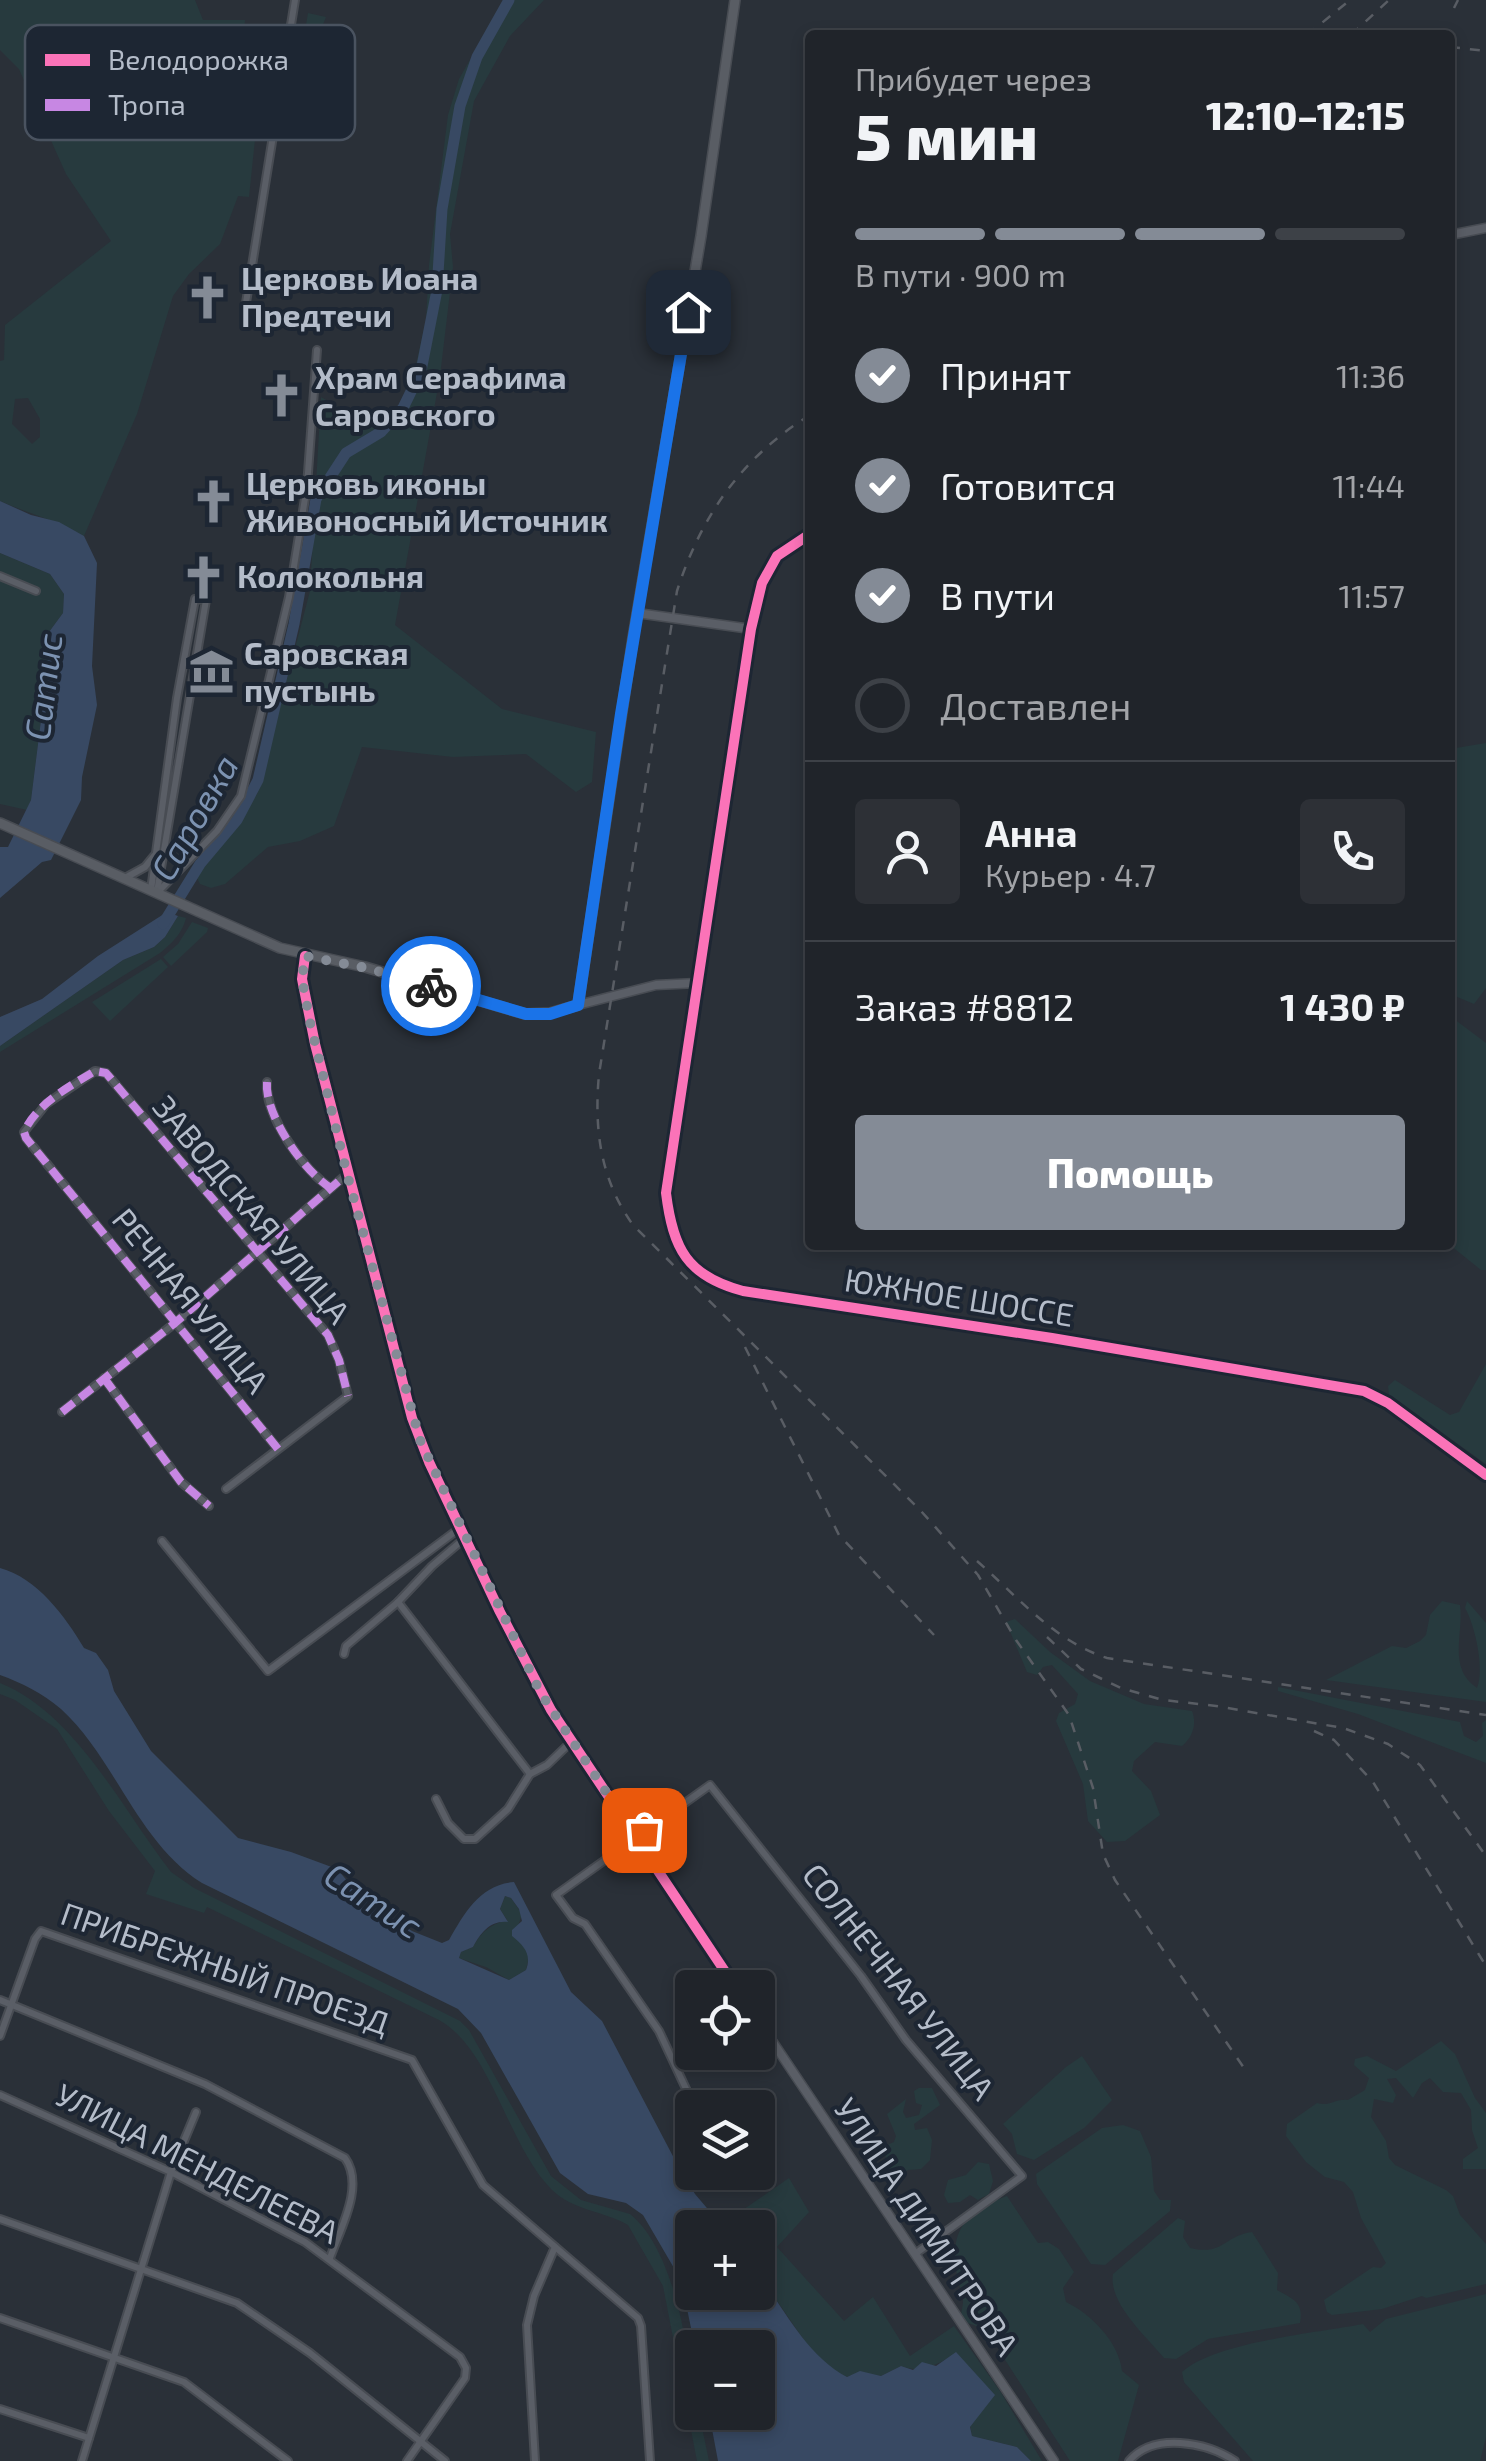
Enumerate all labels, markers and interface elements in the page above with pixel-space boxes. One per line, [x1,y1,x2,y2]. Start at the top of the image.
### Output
legend [25,25,355,140]
text: Велодорожка [108,42,289,76]
text: Прибудет через [855,59,1092,97]
text: Тропа [108,87,186,121]
text: 12:10–12:15 [1206,92,1405,138]
text: 5 мин [855,95,1038,173]
text: В пути · 900 m [855,255,1066,293]
place label: Церковь Иоана Предтечи [241,258,478,333]
pin [646,270,731,355]
church icon: Церковь Иоана Предтечи [184,273,232,321]
icon: home [661,285,716,340]
icon: check [855,348,910,403]
text: Принят [940,352,1071,398]
text: 11:36 [1336,356,1405,394]
place label: Храм Серафима Саровского [315,357,567,432]
church icon: Храм Серафима Саровского [258,372,306,420]
icon: check [855,458,910,513]
text: Готовится [940,462,1116,508]
place label: Церковь иконы Живоносный Источник [246,463,608,538]
text: 11:44 [1333,466,1405,504]
church icon: Церковь иконы Живоносный Источник [189,478,237,526]
church icon: Колокольня [180,553,228,601]
place label: Колокольня [237,556,424,594]
icon: check [855,568,910,623]
text: В пути [940,572,1055,618]
text: 11:57 [1338,576,1405,614]
water label: Сатис [15,631,69,743]
place label: Саровская пустынь [244,633,409,709]
museum icon: Саровская пустынь [187,648,235,696]
text: Доставлен [940,682,1131,728]
water label: Саровка [141,747,246,887]
button: person [855,799,960,904]
button: phone [1300,799,1405,904]
text: Анна [985,809,1078,855]
text: Курьер · 4.7 [985,855,1156,893]
courier [381,936,481,1036]
icon: bike [404,959,459,1014]
text: Заказ #8812 [855,983,1074,1029]
text: 1 430 ₽ [1280,983,1405,1029]
street label: ЗАВОДСКАЯ УЛИЦА [146,1087,359,1330]
button: Помощь [855,1115,1405,1230]
street label: РЕЧНАЯ УЛИЦА [106,1200,278,1400]
street label: ЮЖНОЕ ШОССЕ [842,1259,1077,1333]
pin [602,1788,687,1873]
icon: bag [617,1803,672,1858]
water label: Сатис [318,1852,431,1946]
street label: СОЛНЕЧНАЯ УЛИЦА [796,1855,1003,2106]
street label: ПРИБРЕЖНЫЙ ПРОЕЗД [57,1893,395,2041]
map controls [675,1970,775,2430]
button: locate [675,1970,775,2070]
street label: УЛИЦА МЕНДЕЛЕЕВА [50,2074,346,2250]
button: layers [675,2090,775,2190]
street label: УЛИЦА ДИМИТРОВА [828,2090,1028,2362]
button: + [675,2210,775,2310]
button: − [675,2330,775,2430]

